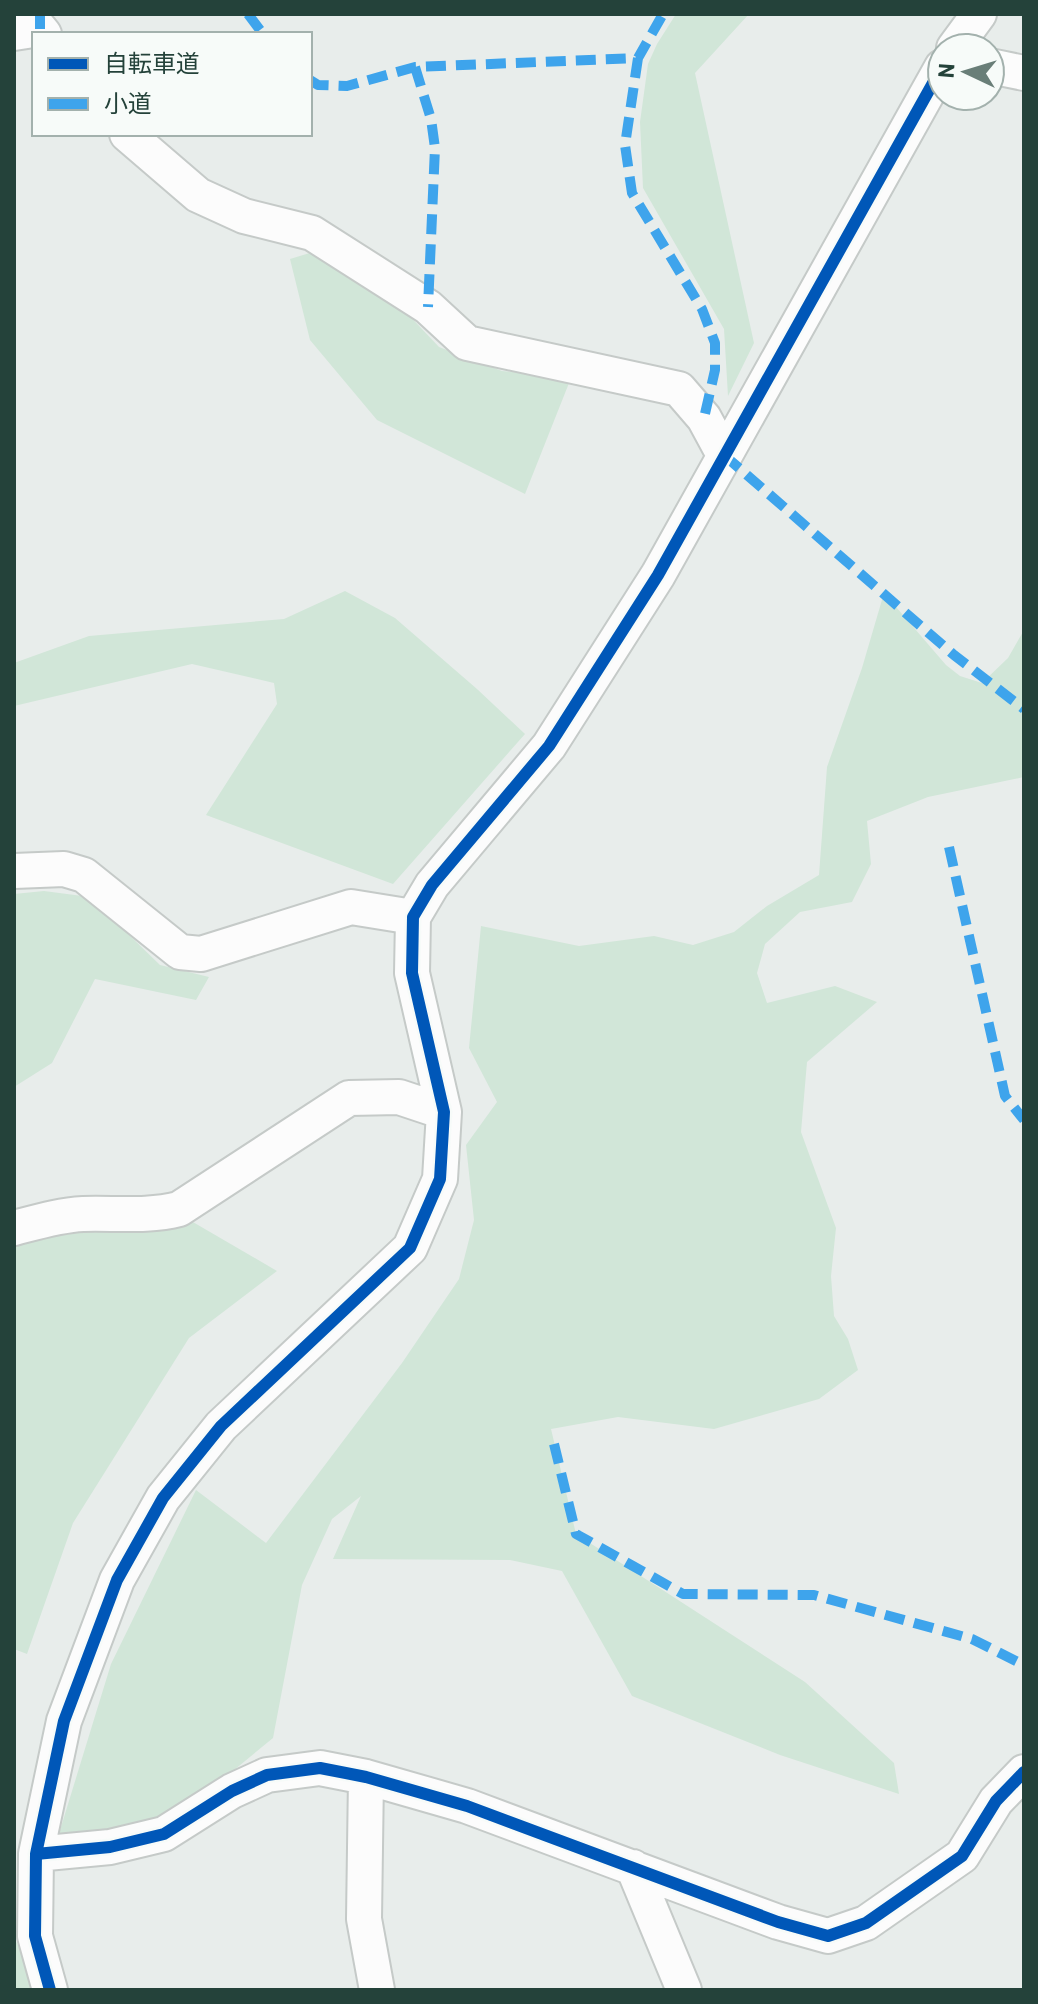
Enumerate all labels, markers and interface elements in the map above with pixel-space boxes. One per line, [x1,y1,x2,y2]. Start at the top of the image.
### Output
legend [32,32,312,136]
north arrow [926,32,1006,112]
text: 自転車道 [104,48,200,77]
text: N [932,62,959,79]
text: 小道 [104,88,152,117]

